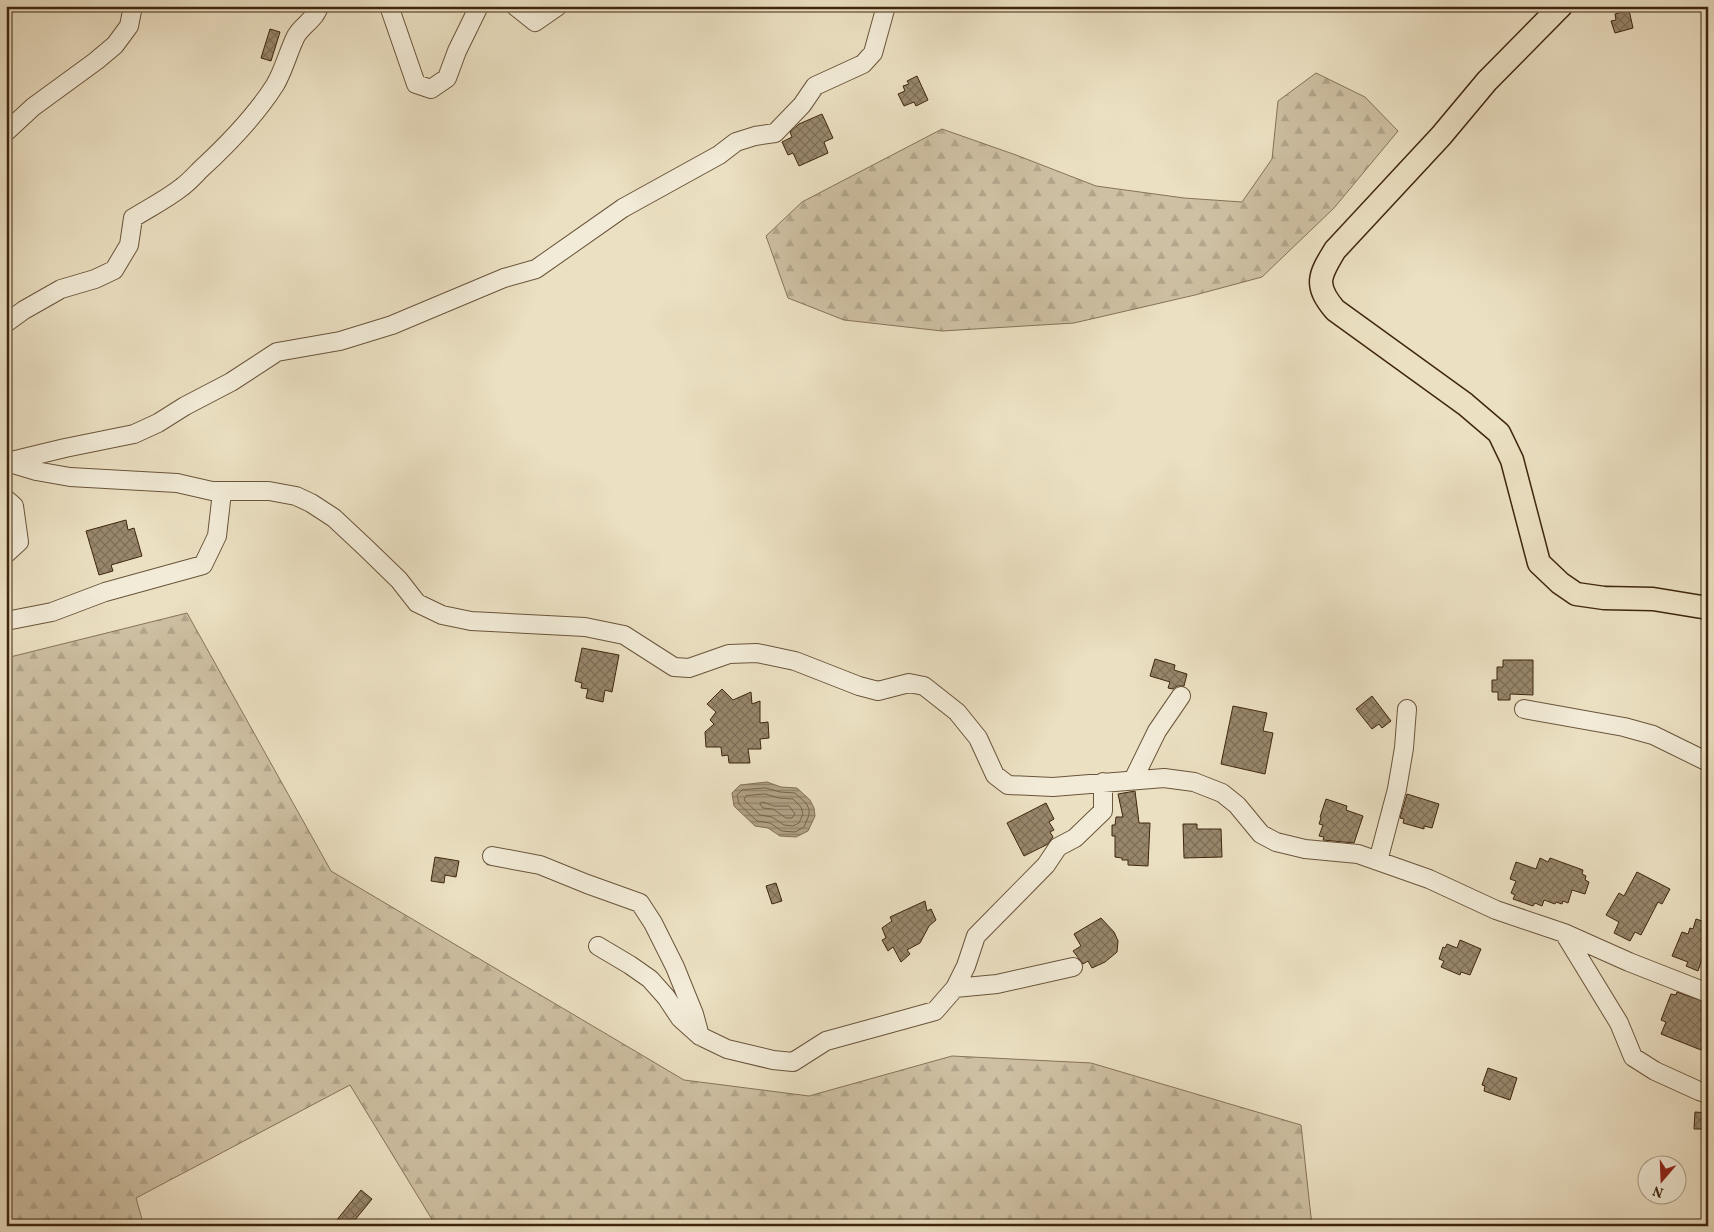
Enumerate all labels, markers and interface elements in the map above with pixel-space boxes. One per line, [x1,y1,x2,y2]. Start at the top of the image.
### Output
north arrow [1636,1154,1686,1204]
text: N [1650,1180,1666,1202]

